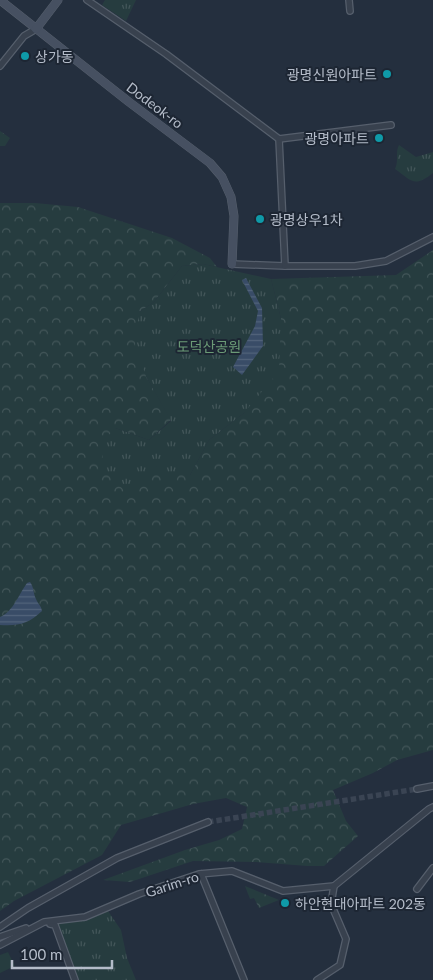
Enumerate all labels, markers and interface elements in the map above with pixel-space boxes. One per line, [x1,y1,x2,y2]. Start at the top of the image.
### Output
place label: 상가동 [35,48,74,65]
marker: 상가동 [19,50,31,62]
place label: 광명신원아파트 [287,66,377,83]
marker: 광명신원아파트 [381,68,393,80]
street label: Dodeok-ro [123,78,187,132]
place label: 광명아파트 [305,130,369,147]
marker: 광명아파트 [373,132,385,144]
place label: 광명상우1차 [270,211,343,228]
marker: 광명상우1차 [254,213,266,225]
park label: 도덕산공원 [177,338,241,355]
street label: Garim-ro [143,867,201,901]
place label: 하안현대아파트 202동 [295,895,426,912]
marker: 하안현대아파트 202동 [279,897,291,909]
scale bar [12,938,112,970]
text: 100 m [20,945,62,963]

